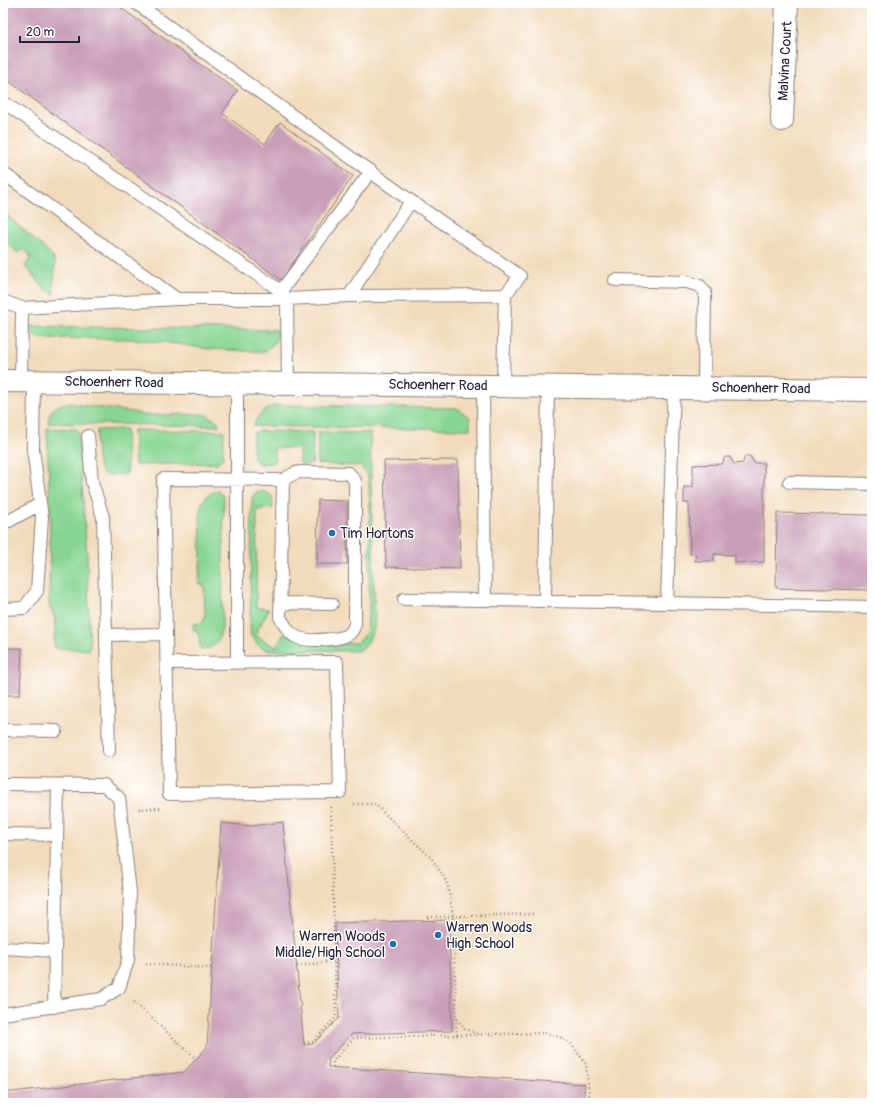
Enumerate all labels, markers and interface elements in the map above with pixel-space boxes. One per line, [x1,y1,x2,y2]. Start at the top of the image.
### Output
scale bar [20,18,79,44]
street label: Malvina Court [774,20,796,101]
text: 20 m [26,25,55,40]
street label: Schoenherr Road [64,373,164,391]
street label: Schoenherr Road [388,376,488,394]
street label: Schoenherr Road [711,379,811,397]
place label: Tim Hortons [340,525,414,542]
marker: Tim Hortons [327,528,337,538]
place label: Warren Woods High School [446,919,533,952]
place label: Warren Woods Middle/High School [275,928,386,961]
marker: Warren Woods High School [433,930,443,940]
marker: Warren Woods Middle/High School [388,939,398,949]

